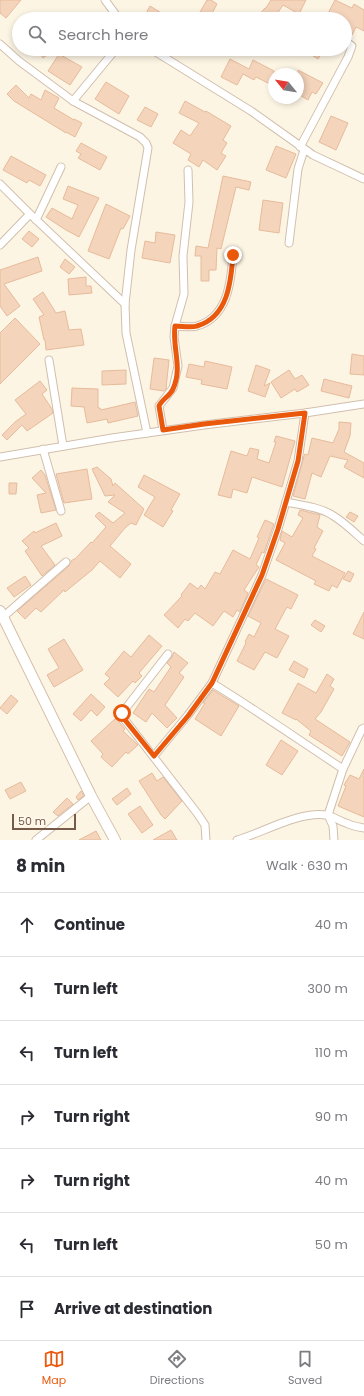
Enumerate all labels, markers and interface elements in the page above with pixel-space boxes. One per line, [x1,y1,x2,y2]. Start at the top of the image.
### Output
search box [12,12,352,56]
icon: search [26,23,48,45]
text: Search here [58,24,148,45]
north arrow [268,68,304,104]
route end [224,246,242,264]
route start [113,704,131,722]
scale bar [12,812,76,831]
text: 50 m [18,813,46,829]
text: 8 min [16,854,65,878]
text: Walk · 630 m [266,856,348,875]
icon: ahead [16,914,38,936]
text: Continue [54,914,125,935]
text: 40 m [315,915,348,934]
icon: left [16,978,38,1000]
text: Turn left [54,978,118,999]
text: 300 m [307,979,348,998]
icon: left [16,1042,38,1064]
text: Turn left [54,1042,118,1063]
text: 110 m [315,1043,348,1062]
icon: right [16,1106,38,1128]
text: Turn right [54,1106,130,1127]
text: 90 m [315,1107,348,1126]
icon: right [16,1170,38,1192]
text: Turn right [54,1170,130,1191]
text: 40 m [315,1171,348,1190]
icon: left [16,1234,38,1256]
text: Turn left [54,1234,118,1255]
text: 50 m [315,1235,348,1254]
icon: arrive [16,1298,38,1320]
text: Arrive at destination [54,1298,212,1319]
tab: Map [42,1348,66,1389]
tab: Directions [150,1348,204,1389]
tab: Saved [288,1348,322,1389]

